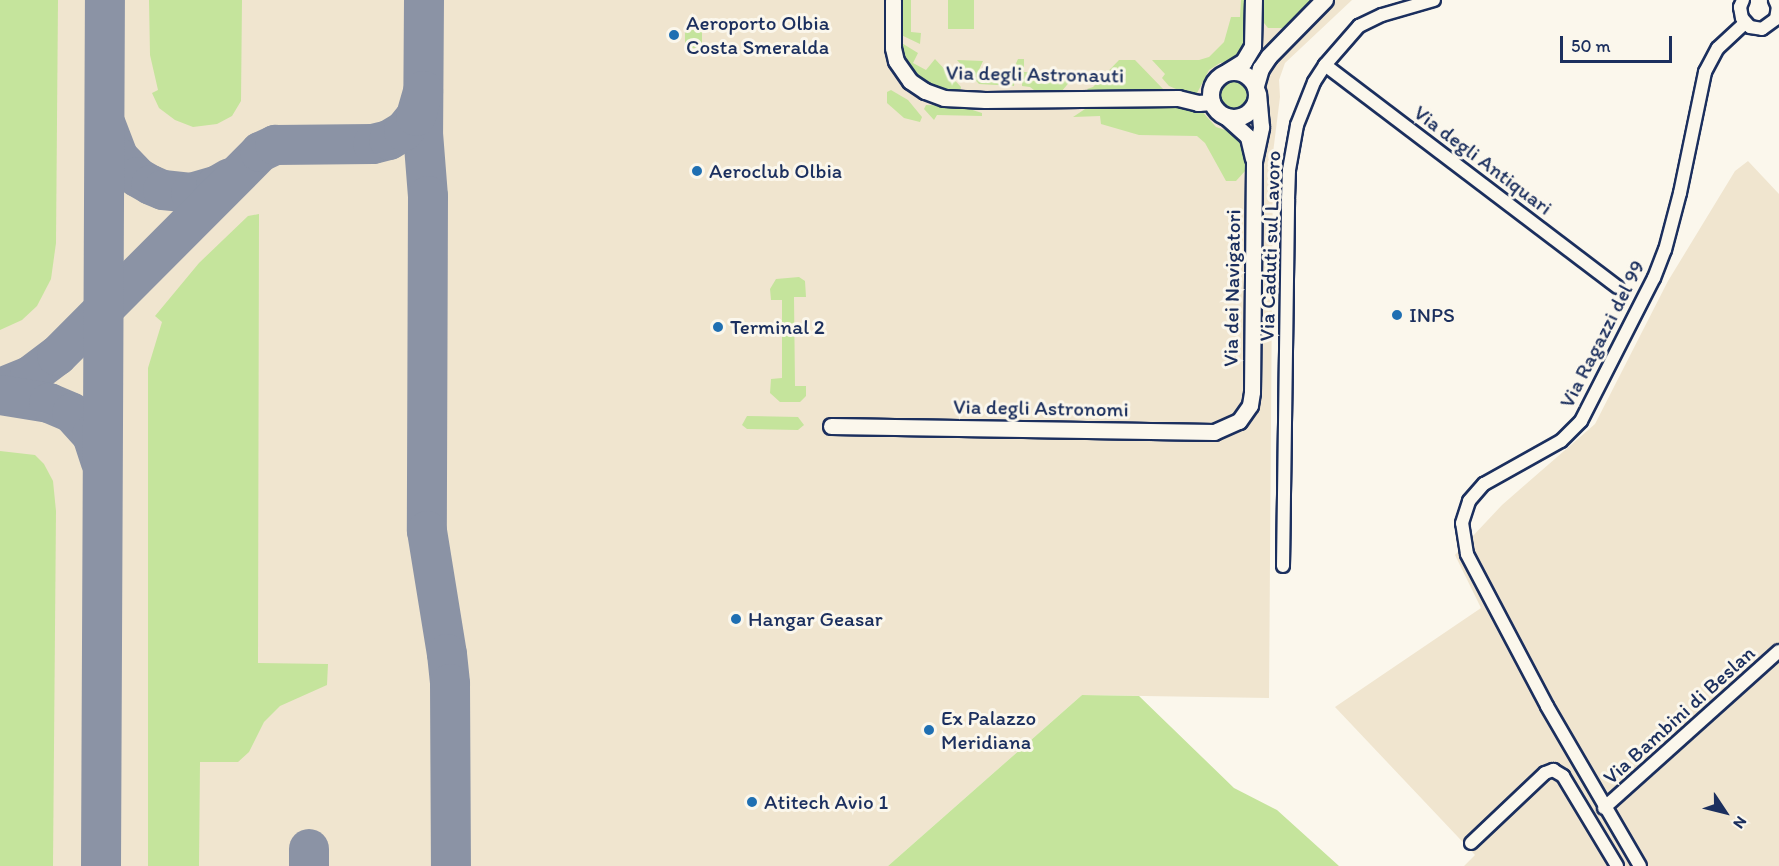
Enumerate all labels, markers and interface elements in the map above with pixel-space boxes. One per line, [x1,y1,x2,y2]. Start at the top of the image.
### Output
place label: Aeroporto Olbia Costa Smeralda [686,10,829,60]
scale bar [1563,24,1676,62]
marker: Aeroporto Olbia Costa Smeralda [667,28,681,42]
text: 50 m [1571,35,1611,57]
street label: Via degli Astronauti [946,60,1124,88]
street label: Via degli Antiquari [1409,100,1557,220]
street label: Via Caduti sul Lavoro [1254,150,1286,342]
place label: Aeroclub Olbia [709,158,842,184]
marker: Aeroclub Olbia [690,164,704,178]
street label: Via dei Navigatori [1218,209,1246,367]
street label: Via Ragazzi del 99 [1554,257,1650,411]
place label: INPS [1409,302,1455,328]
marker: INPS [1390,308,1404,322]
place label: Terminal 2 [730,314,825,340]
marker: Terminal 2 [711,320,725,334]
street label: Via degli Astronomi [953,394,1129,422]
place label: Hangar Geasar [748,606,882,632]
marker: Hangar Geasar [729,612,743,626]
street label: Via Bambini di Beslan [1598,640,1760,790]
place label: Ex Palazzo Meridiana [941,705,1036,755]
marker: Ex Palazzo Meridiana [922,723,936,737]
north arrow [1695,782,1755,842]
place label: Atitech Avio 1 [764,789,888,815]
marker: Atitech Avio 1 [745,795,759,809]
text: N [1729,813,1751,832]

